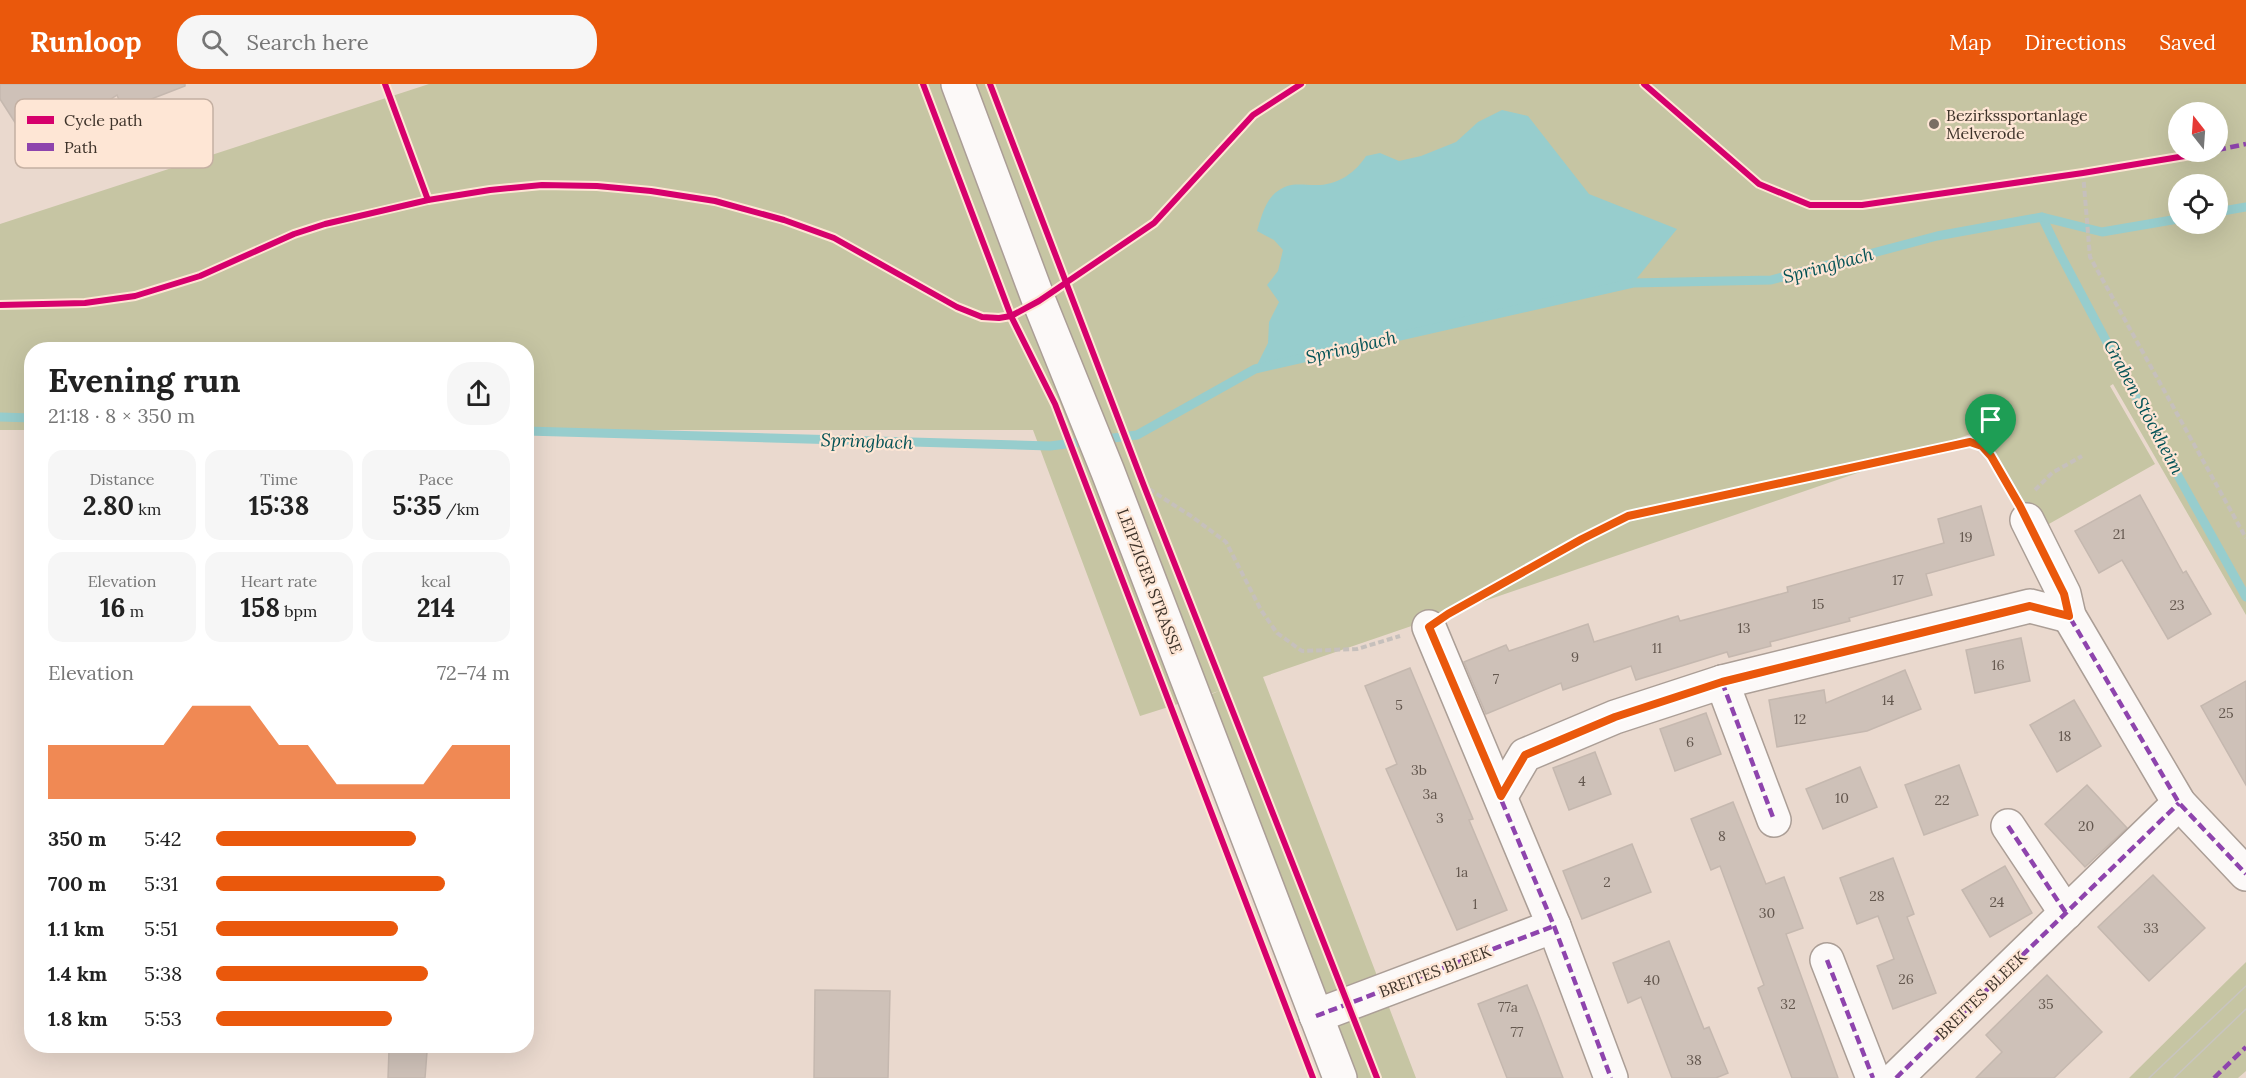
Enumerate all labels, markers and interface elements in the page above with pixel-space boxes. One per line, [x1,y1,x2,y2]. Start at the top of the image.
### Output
search box [177,15,597,69]
text: Runloop [30,24,141,60]
icon: search [198,26,231,59]
text: Search here [246,28,369,56]
text: Map [1949,29,1992,56]
text: Directions [2025,29,2126,56]
text: Saved [2159,29,2216,56]
legend [15,99,213,168]
north arrow [2168,102,2228,162]
map controls [2168,102,2228,234]
place label: Bezirkssportanlage Melverode [1946,105,2088,143]
text: Cycle path [64,110,143,130]
marker: Bezirkssportanlage Melverode [1927,117,1941,131]
text: Path [64,137,98,157]
button: locate [2168,174,2228,234]
water label: Springbach [1780,242,1876,288]
water label: Springbach [1303,325,1399,369]
water label: Graben Stöckheim [2099,336,2189,479]
text: Evening run [48,359,240,401]
button: share [447,362,510,425]
pin [1965,394,2016,456]
text: 21:18 · 8 × 350 m [48,403,195,428]
icon: arrive [1974,403,2007,436]
water label: Springbach [820,428,914,454]
text: Distance [89,469,155,489]
text: Time [260,469,298,489]
text: Pace [419,469,453,489]
text: 2.80 [83,489,134,522]
text: 15:38 [249,489,309,522]
text: 5:35 [392,489,441,522]
text: km [134,499,161,519]
text: /km [441,499,480,519]
street label: LEIPZIGER STRASSE [1113,506,1187,656]
house number: 21 [2113,525,2125,543]
house number: 19 [1959,528,1973,546]
text: Elevation [88,571,156,591]
text: Heart rate [241,571,317,591]
text: kcal [421,571,451,591]
house number: 17 [1892,571,1904,589]
text: 16 [100,591,126,624]
text: 158 [241,591,280,624]
text: 214 [417,591,455,624]
house number: 15 [1812,595,1824,613]
house number: 23 [2169,596,2185,614]
text: m [126,601,144,621]
text: bpm [280,601,317,621]
house number: 13 [1738,619,1751,637]
house number: 11 [1652,639,1662,657]
house number: 9 [1571,648,1579,666]
house number: 16 [1991,656,2005,674]
text: Elevation [48,660,134,685]
text: 72–74 m [437,660,510,685]
house number: 7 [1493,670,1500,688]
house number: 14 [1882,691,1895,709]
house number: 5 [1395,696,1403,714]
house number: 25 [2218,704,2234,722]
house number: 12 [1794,710,1806,728]
house number: 18 [2059,727,2072,745]
house number: 6 [1686,733,1694,751]
house number: 3b [1411,761,1427,779]
house number: 4 [1578,772,1586,790]
house number: 3a [1422,785,1438,803]
house number: 10 [1835,789,1849,807]
house number: 22 [1934,791,1950,809]
house number: 3 [1436,809,1444,827]
house number: 20 [2078,817,2094,835]
text: 350 m [48,826,106,851]
text: 5:42 [144,826,181,851]
house number: 8 [1718,827,1726,845]
house number: 1a [1456,863,1468,881]
text: 700 m [48,871,106,896]
text: 5:31 [144,871,178,896]
house number: 2 [1603,873,1611,891]
house number: 28 [1869,887,1885,905]
house number: 24 [1990,893,2005,911]
house number: 1 [1472,895,1478,913]
house number: 30 [1759,904,1775,922]
text: 1.1 km [48,916,104,941]
text: 5:51 [144,916,178,941]
house number: 33 [2143,919,2159,937]
street label: BREITES BLEEK [1376,940,1494,1002]
street label: BREITES BLEEK [1931,947,2031,1043]
text: 1.4 km [48,961,107,986]
text: 5:38 [144,961,182,986]
house number: 26 [1898,970,1914,988]
house number: 40 [1644,971,1660,989]
house number: 32 [1780,995,1796,1013]
house number: 35 [2038,995,2054,1013]
house number: 77a [1498,998,1518,1016]
text: 1.8 km [48,1006,108,1031]
text: 5:53 [144,1006,182,1031]
house number: 77 [1511,1023,1524,1041]
house number: 38 [1686,1051,1702,1069]

